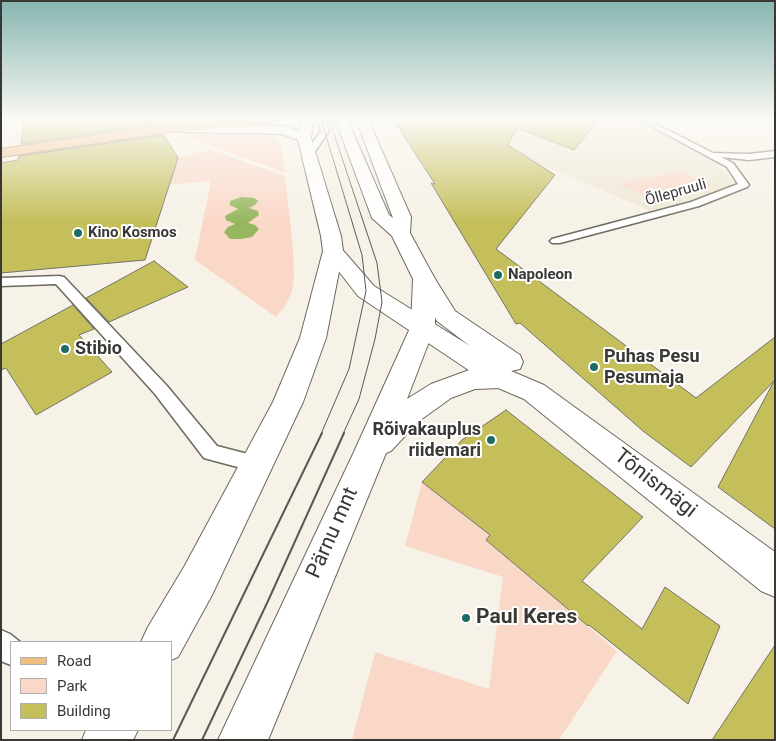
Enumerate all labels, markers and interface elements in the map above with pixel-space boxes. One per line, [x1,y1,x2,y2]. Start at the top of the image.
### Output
street label: Õllepruuli [643,176,709,210]
place label: Kino Kosmos [88,224,177,242]
marker: Kino Kosmos [72,227,84,239]
place label: Napoleon [508,266,572,284]
marker: Napoleon [492,269,504,281]
place label: Stibio [75,338,122,360]
marker: Stibio [59,343,71,355]
place label: Puhas Pesu Pesumaja [604,346,700,388]
marker: Puhas Pesu Pesumaja [588,361,600,373]
place label: Rõivakauplus riidemari [372,419,481,462]
marker: Rõivakauplus riidemari [485,434,497,446]
street label: Tõnismägi [609,444,701,524]
street label: Pärnu mnt [302,484,364,582]
place label: Paul Keres [476,605,577,631]
marker: Paul Keres [460,612,472,624]
legend [10,641,172,731]
text: Road [57,652,91,670]
text: Park [57,677,87,695]
text: Building [57,702,111,720]

